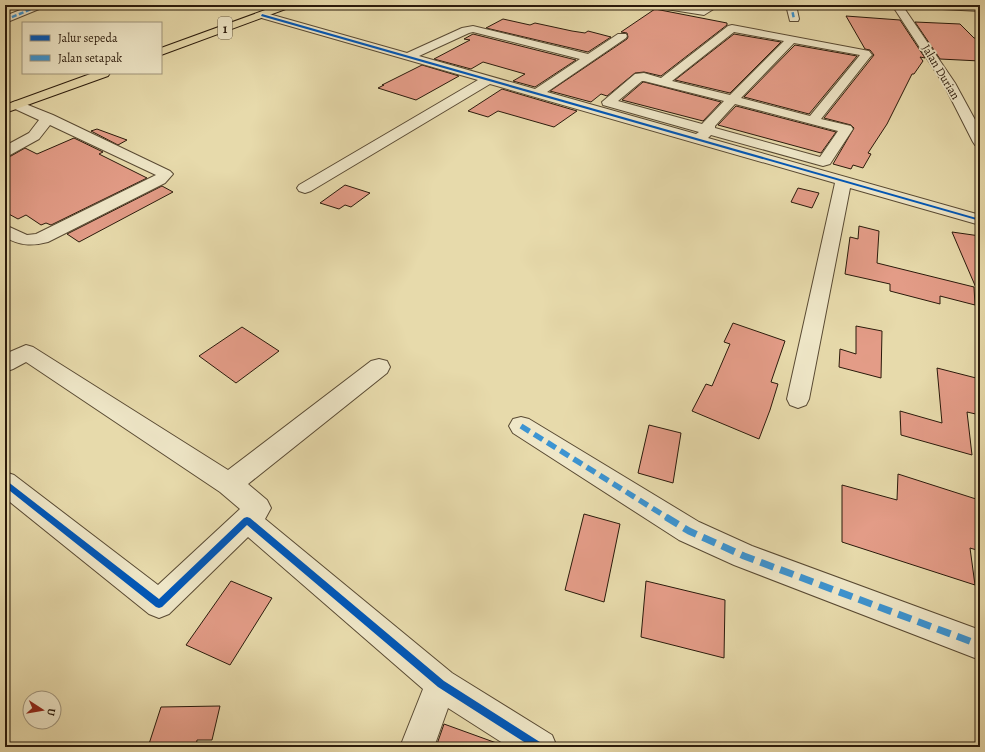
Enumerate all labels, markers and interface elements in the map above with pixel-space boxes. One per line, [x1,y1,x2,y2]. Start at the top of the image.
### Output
road number: 1 [218,17,232,39]
legend [22,22,162,74]
text: Jalur sepeda [58,30,118,46]
street label: Jalan Durian [918,41,964,103]
text: Jalan setapak [58,50,122,66]
north arrow [22,690,62,730]
text: U [43,707,59,718]

